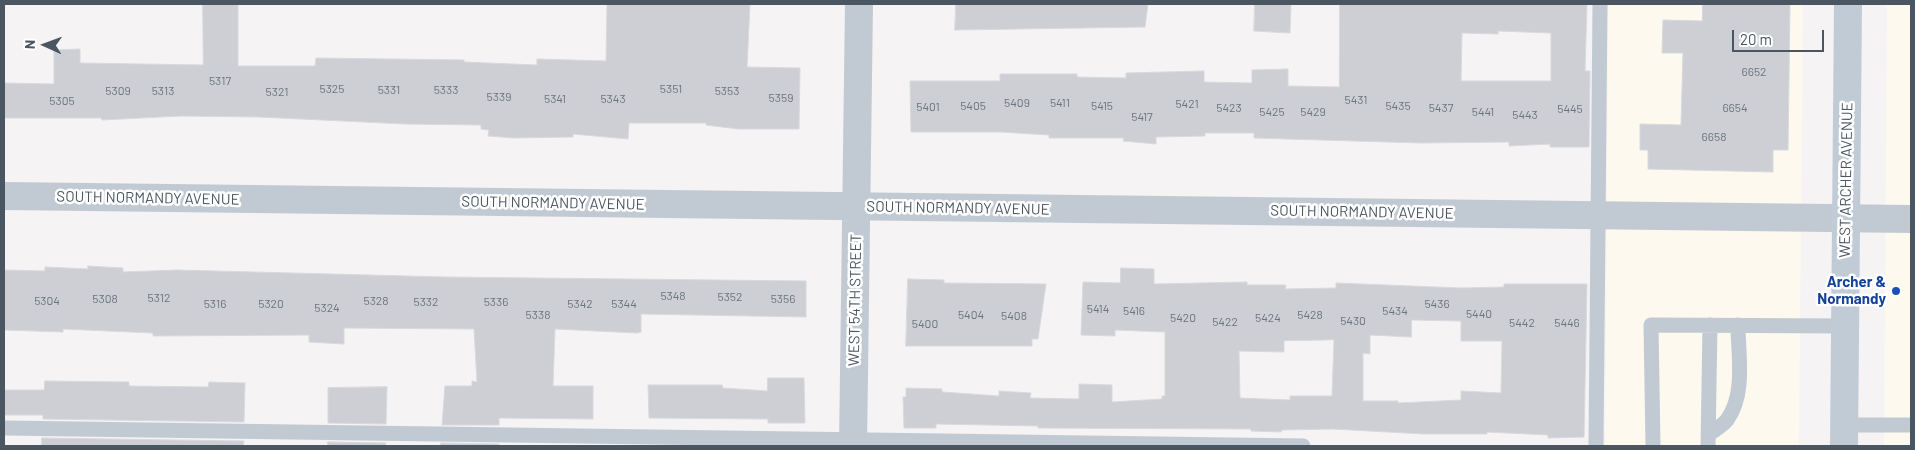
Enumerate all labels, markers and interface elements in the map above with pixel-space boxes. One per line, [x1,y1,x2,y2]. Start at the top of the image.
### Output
north arrow [20,20,70,70]
scale bar [1735,20,1828,52]
text: 20 m [1740,30,1772,48]
text: N [21,40,38,49]
house number: 6652 [1742,65,1766,79]
house number: 5317 [209,74,231,88]
house number: 5325 [320,82,344,96]
house number: 5351 [660,82,682,96]
house number: 5331 [378,83,400,97]
house number: 5333 [434,83,458,97]
house number: 5309 [105,84,131,98]
house number: 5313 [152,84,174,98]
house number: 5353 [715,84,739,98]
house number: 5321 [266,85,288,99]
house number: 5339 [487,90,511,104]
house number: 5359 [769,91,793,105]
house number: 5341 [544,92,566,106]
house number: 5343 [600,92,626,106]
house number: 5431 [1344,93,1368,107]
house number: 5305 [49,94,75,108]
house number: 5409 [1004,96,1030,110]
house number: 5411 [1050,96,1070,110]
house number: 5421 [1175,97,1199,111]
house number: 5405 [960,99,986,113]
house number: 5415 [1091,99,1113,113]
house number: 5435 [1385,99,1411,113]
house number: 5401 [916,100,940,114]
house number: 5423 [1216,101,1242,115]
house number: 5437 [1429,101,1453,115]
house number: 6654 [1722,101,1748,115]
house number: 5445 [1557,102,1583,116]
street label: WEST ARCHER AVENUE [1836,102,1856,258]
house number: 5425 [1259,105,1285,119]
house number: 5429 [1300,105,1326,119]
house number: 5441 [1472,105,1494,119]
house number: 5443 [1512,108,1538,122]
house number: 5417 [1131,110,1153,124]
house number: 6658 [1702,130,1726,144]
street label: SOUTH NORMANDY AVENUE [56,187,240,209]
street label: SOUTH NORMANDY AVENUE [461,192,645,214]
street label: SOUTH NORMANDY AVENUE [866,197,1050,219]
street label: SOUTH NORMANDY AVENUE [1270,201,1454,223]
street label: WEST 54TH STREET [845,234,865,366]
place label: Archer & Normandy [1817,273,1886,308]
marker: Archer & Normandy [1890,285,1902,297]
house number: 5348 [660,289,686,303]
house number: 5352 [718,290,742,304]
house number: 5312 [148,291,170,305]
house number: 5308 [92,292,118,306]
house number: 5356 [771,292,795,306]
house number: 5304 [34,294,60,308]
house number: 5328 [363,294,389,308]
house number: 5332 [414,295,438,309]
house number: 5336 [484,295,508,309]
house number: 5316 [204,297,226,311]
house number: 5320 [258,297,284,311]
house number: 5342 [567,297,593,311]
house number: 5344 [611,297,637,311]
house number: 5436 [1424,297,1450,311]
house number: 5324 [314,301,340,315]
house number: 5414 [1087,302,1109,316]
house number: 5416 [1123,304,1145,318]
house number: 5434 [1382,304,1408,318]
house number: 5440 [1466,307,1492,321]
house number: 5338 [526,308,550,322]
house number: 5404 [958,308,984,322]
house number: 5428 [1297,308,1323,322]
house number: 5408 [1001,309,1027,323]
house number: 5420 [1170,311,1196,325]
house number: 5424 [1255,311,1281,325]
house number: 5430 [1340,314,1366,328]
house number: 5422 [1212,315,1238,329]
house number: 5442 [1509,316,1535,330]
house number: 5446 [1554,316,1580,330]
house number: 5400 [912,317,938,331]

